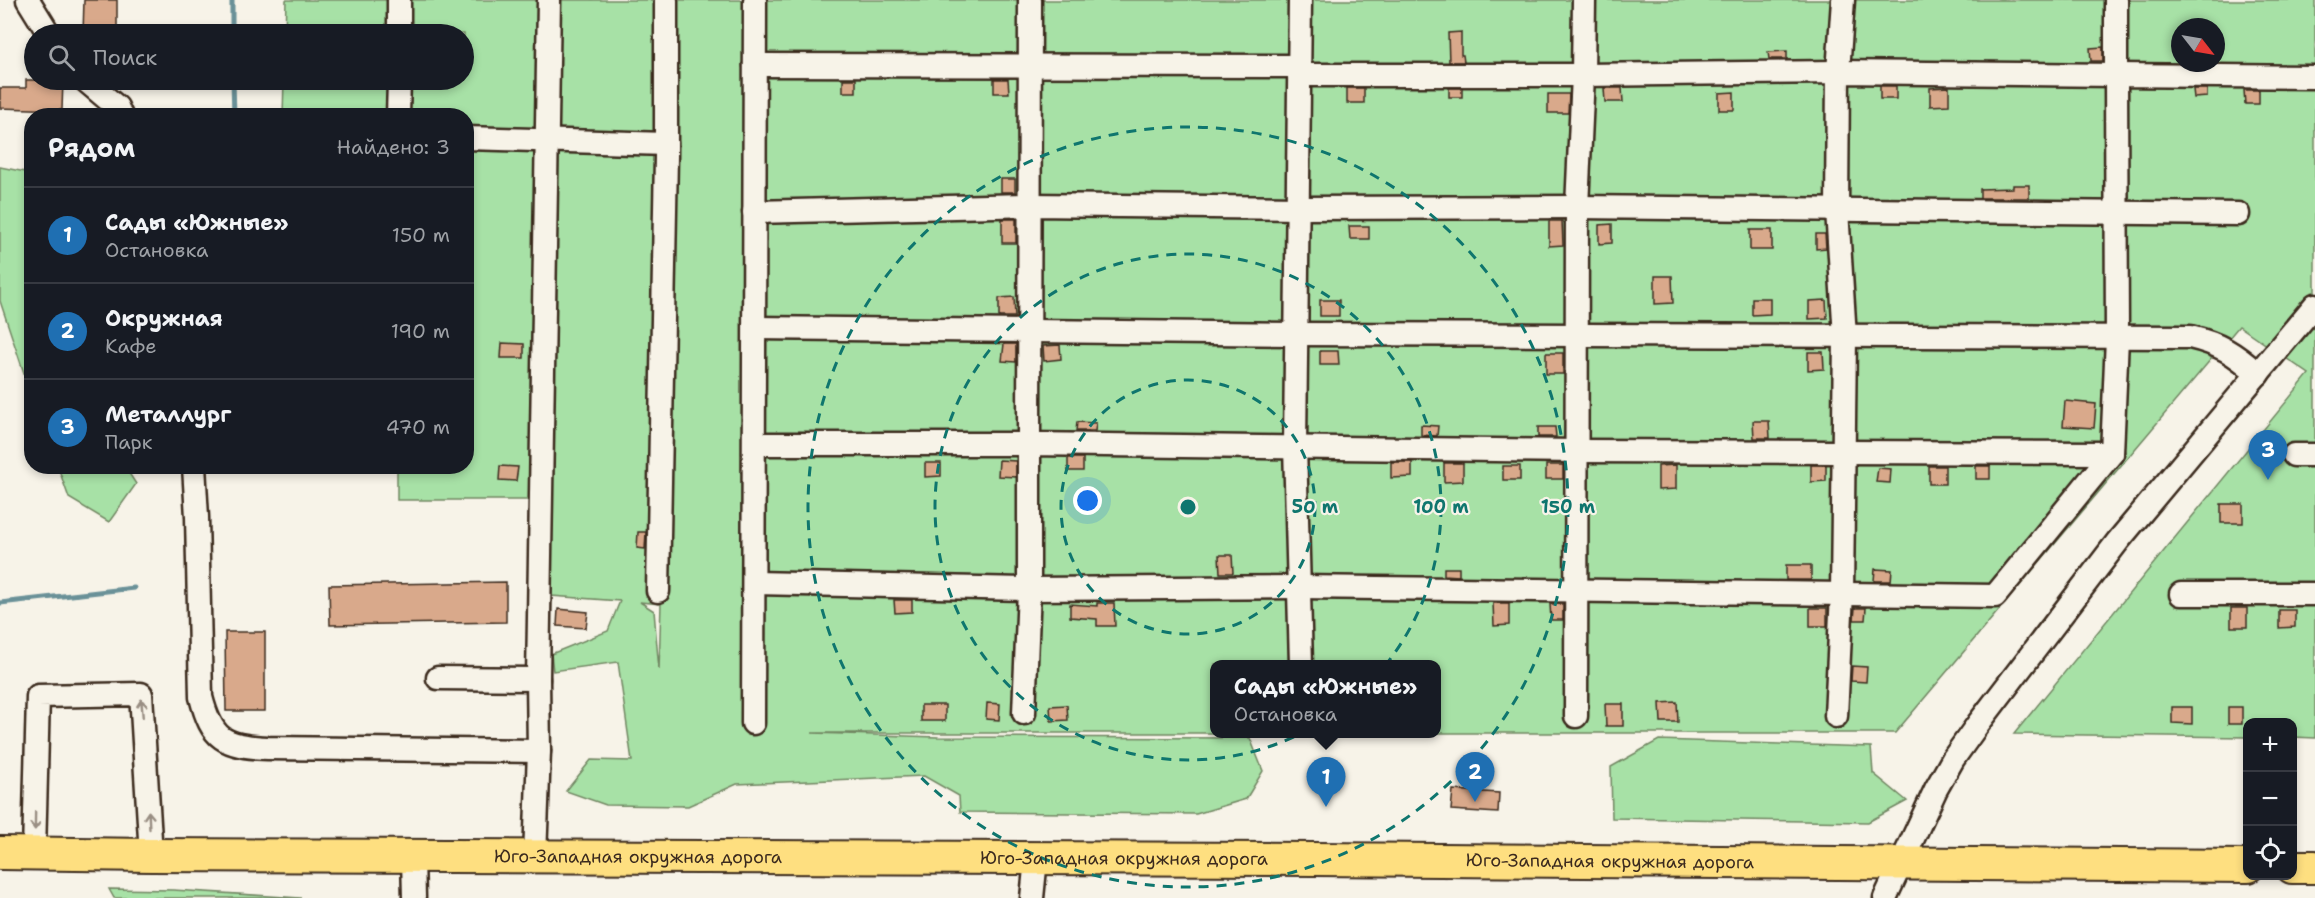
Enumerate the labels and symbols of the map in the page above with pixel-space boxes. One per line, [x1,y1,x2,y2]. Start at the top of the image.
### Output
north arrow [2171,18,2225,72]
pin: 3 [2248,430,2288,480]
your location [1073,486,1102,515]
text: 50 m [1292,495,1339,519]
text: 100 m [1413,495,1469,519]
text: 150 m [1541,495,1596,519]
centre of rings [1178,497,1198,517]
one-way arrow [136,699,147,719]
pin: 2 [1456,752,1494,802]
pin: 1 [1306,758,1346,807]
one-way arrow [29,810,41,830]
one-way arrow [144,811,155,831]
street label: Юго-Западная окружная дорога [494,844,782,869]
street label: Юго-Западная окружная дорога [980,846,1268,871]
street label: Юго-Западная окружная дорога [1466,848,1754,874]

